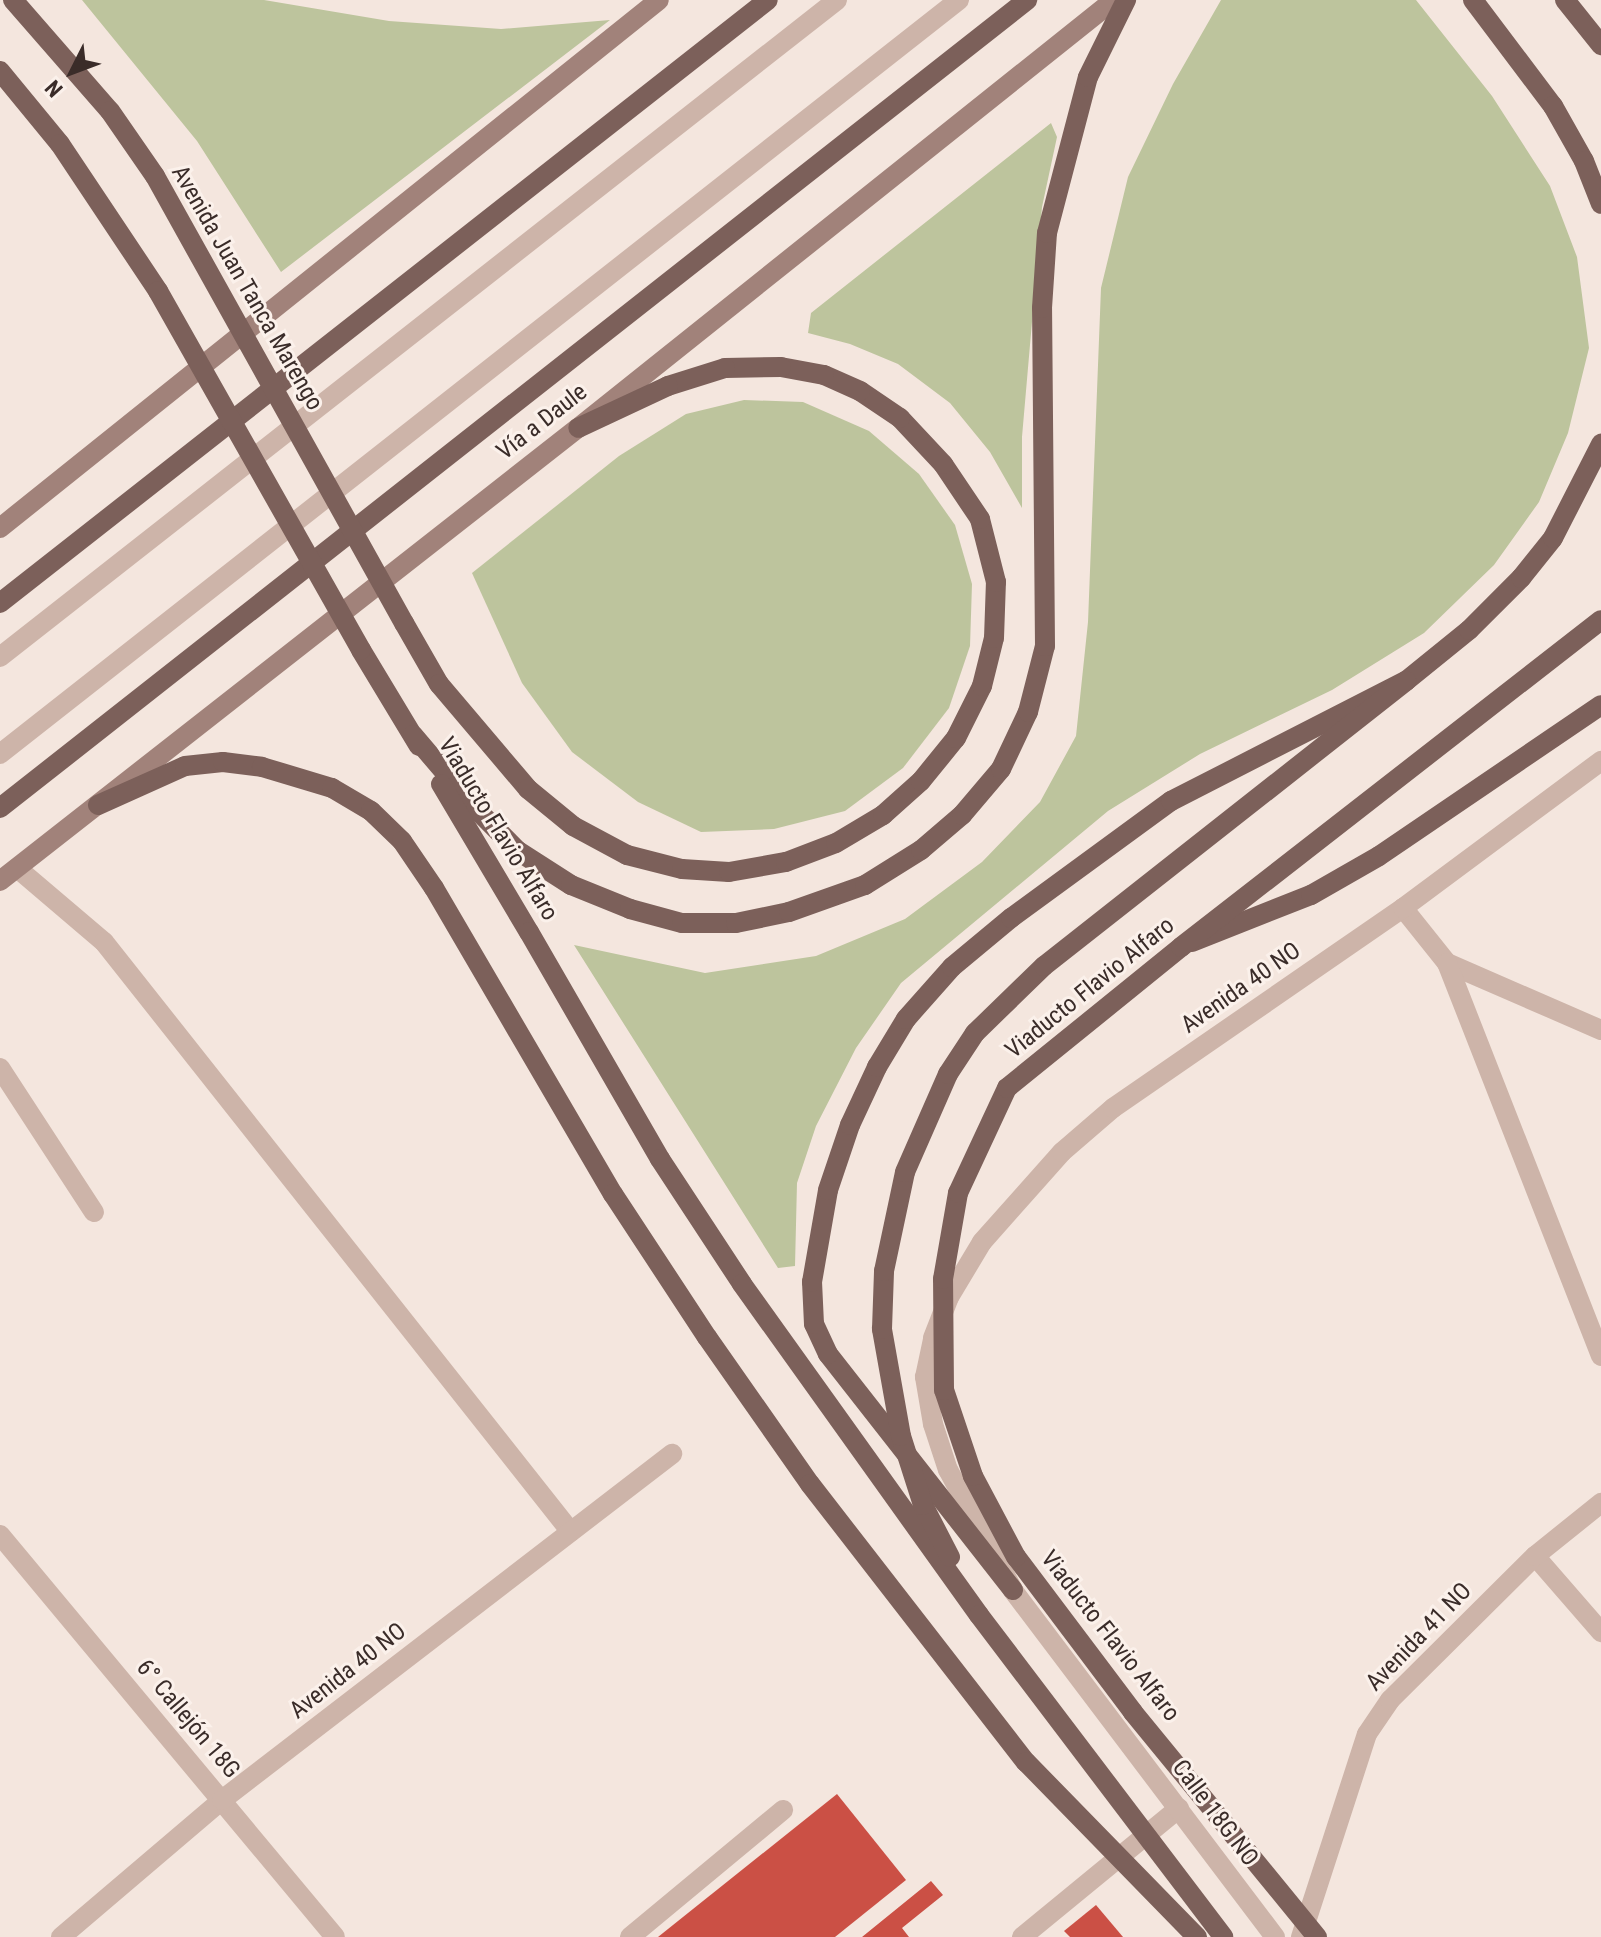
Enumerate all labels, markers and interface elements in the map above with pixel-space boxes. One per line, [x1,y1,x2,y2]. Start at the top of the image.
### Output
north arrow [32,32,112,112]
text: N [40,75,68,102]
street label: Avenida Juan Tanca Marengo [165,160,329,416]
street label: Vía a Daule [491,378,593,466]
street label: Viaducto Flavio Alfaro [432,732,564,926]
street label: Viaducto Flavio Alfaro [1000,911,1180,1065]
street label: Avenida 40 NO [1176,936,1306,1040]
street label: Viaducto Flavio Alfaro [1034,1545,1186,1727]
street label: Avenida 41 NO [1360,1577,1478,1697]
street label: Avenida 40 NO [284,1617,412,1725]
street label: 6° Callejón 18G [130,1654,246,1784]
street label: Calle 18G NO [1166,1754,1264,1872]

